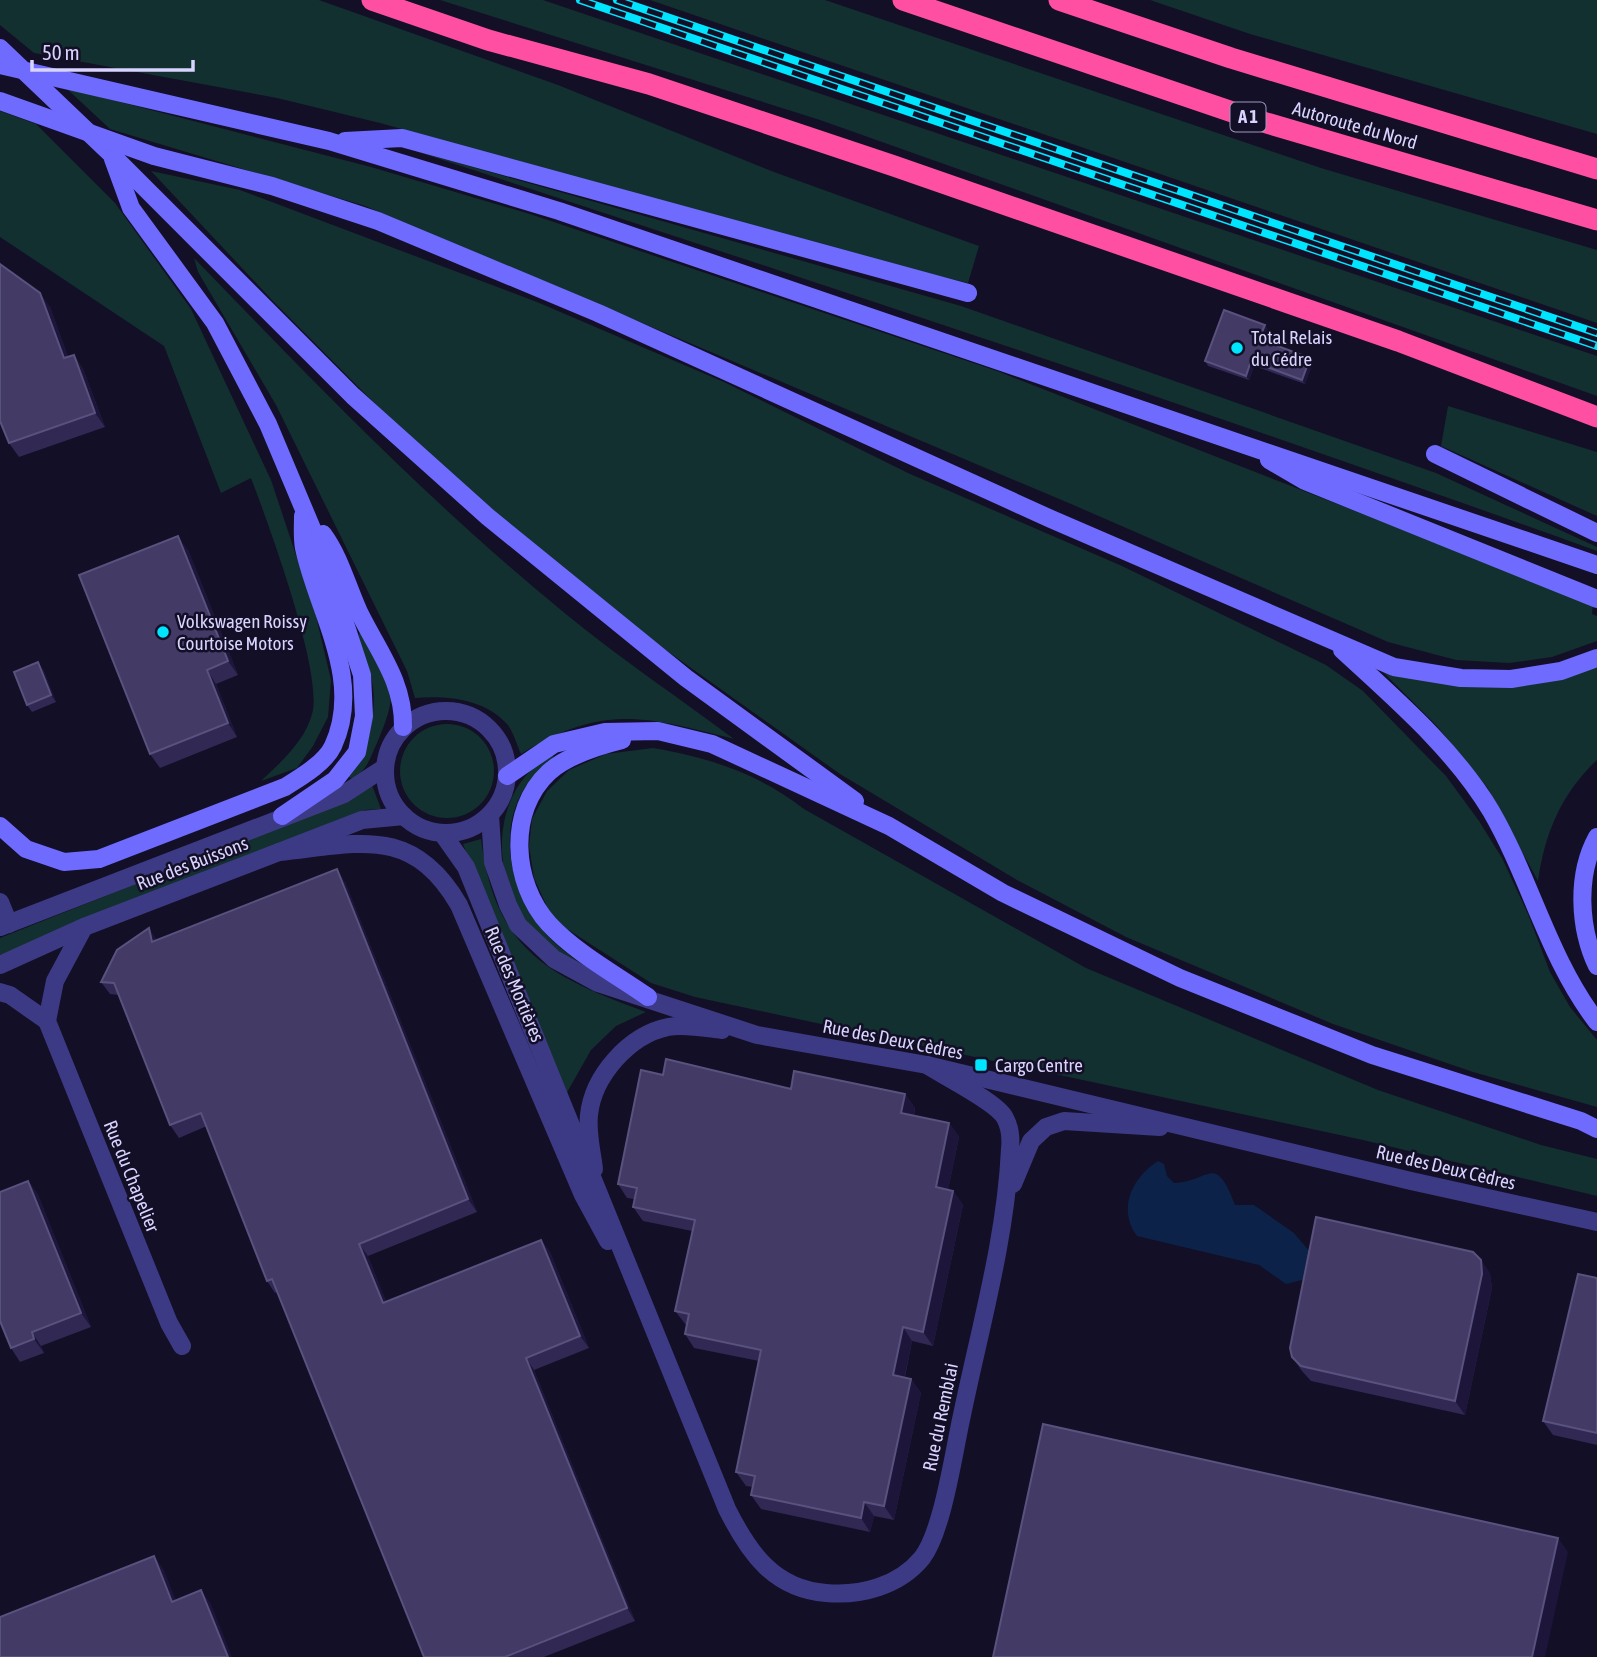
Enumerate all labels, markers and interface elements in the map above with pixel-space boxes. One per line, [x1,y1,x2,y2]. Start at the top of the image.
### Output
scale bar [32,28,192,72]
text: 50 m [42,40,80,64]
street label: Autoroute du Nord [1290,97,1420,153]
road number: A 1 [1230,103,1266,132]
place label: Total Relais du Cédre [1251,326,1332,370]
marker: Total Relais du Cédre [1229,340,1245,356]
place label: Volkswagen Roissy Courtoise Motors [177,610,307,654]
marker: Volkswagen Roissy Courtoise Motors [155,624,171,640]
street label: Rue des Buissons [133,832,251,894]
street label: Rue des Mortières [481,923,549,1045]
street label: Rue des Deux Cèdres [821,1015,965,1063]
place label: Cargo Centre [995,1054,1083,1076]
marker: Cargo Centre [973,1057,989,1073]
street label: Rue du Chapelier [100,1117,165,1235]
street label: Rue des Deux Cèdres [1374,1140,1518,1194]
street label: Rue du Remblai [918,1361,962,1473]

